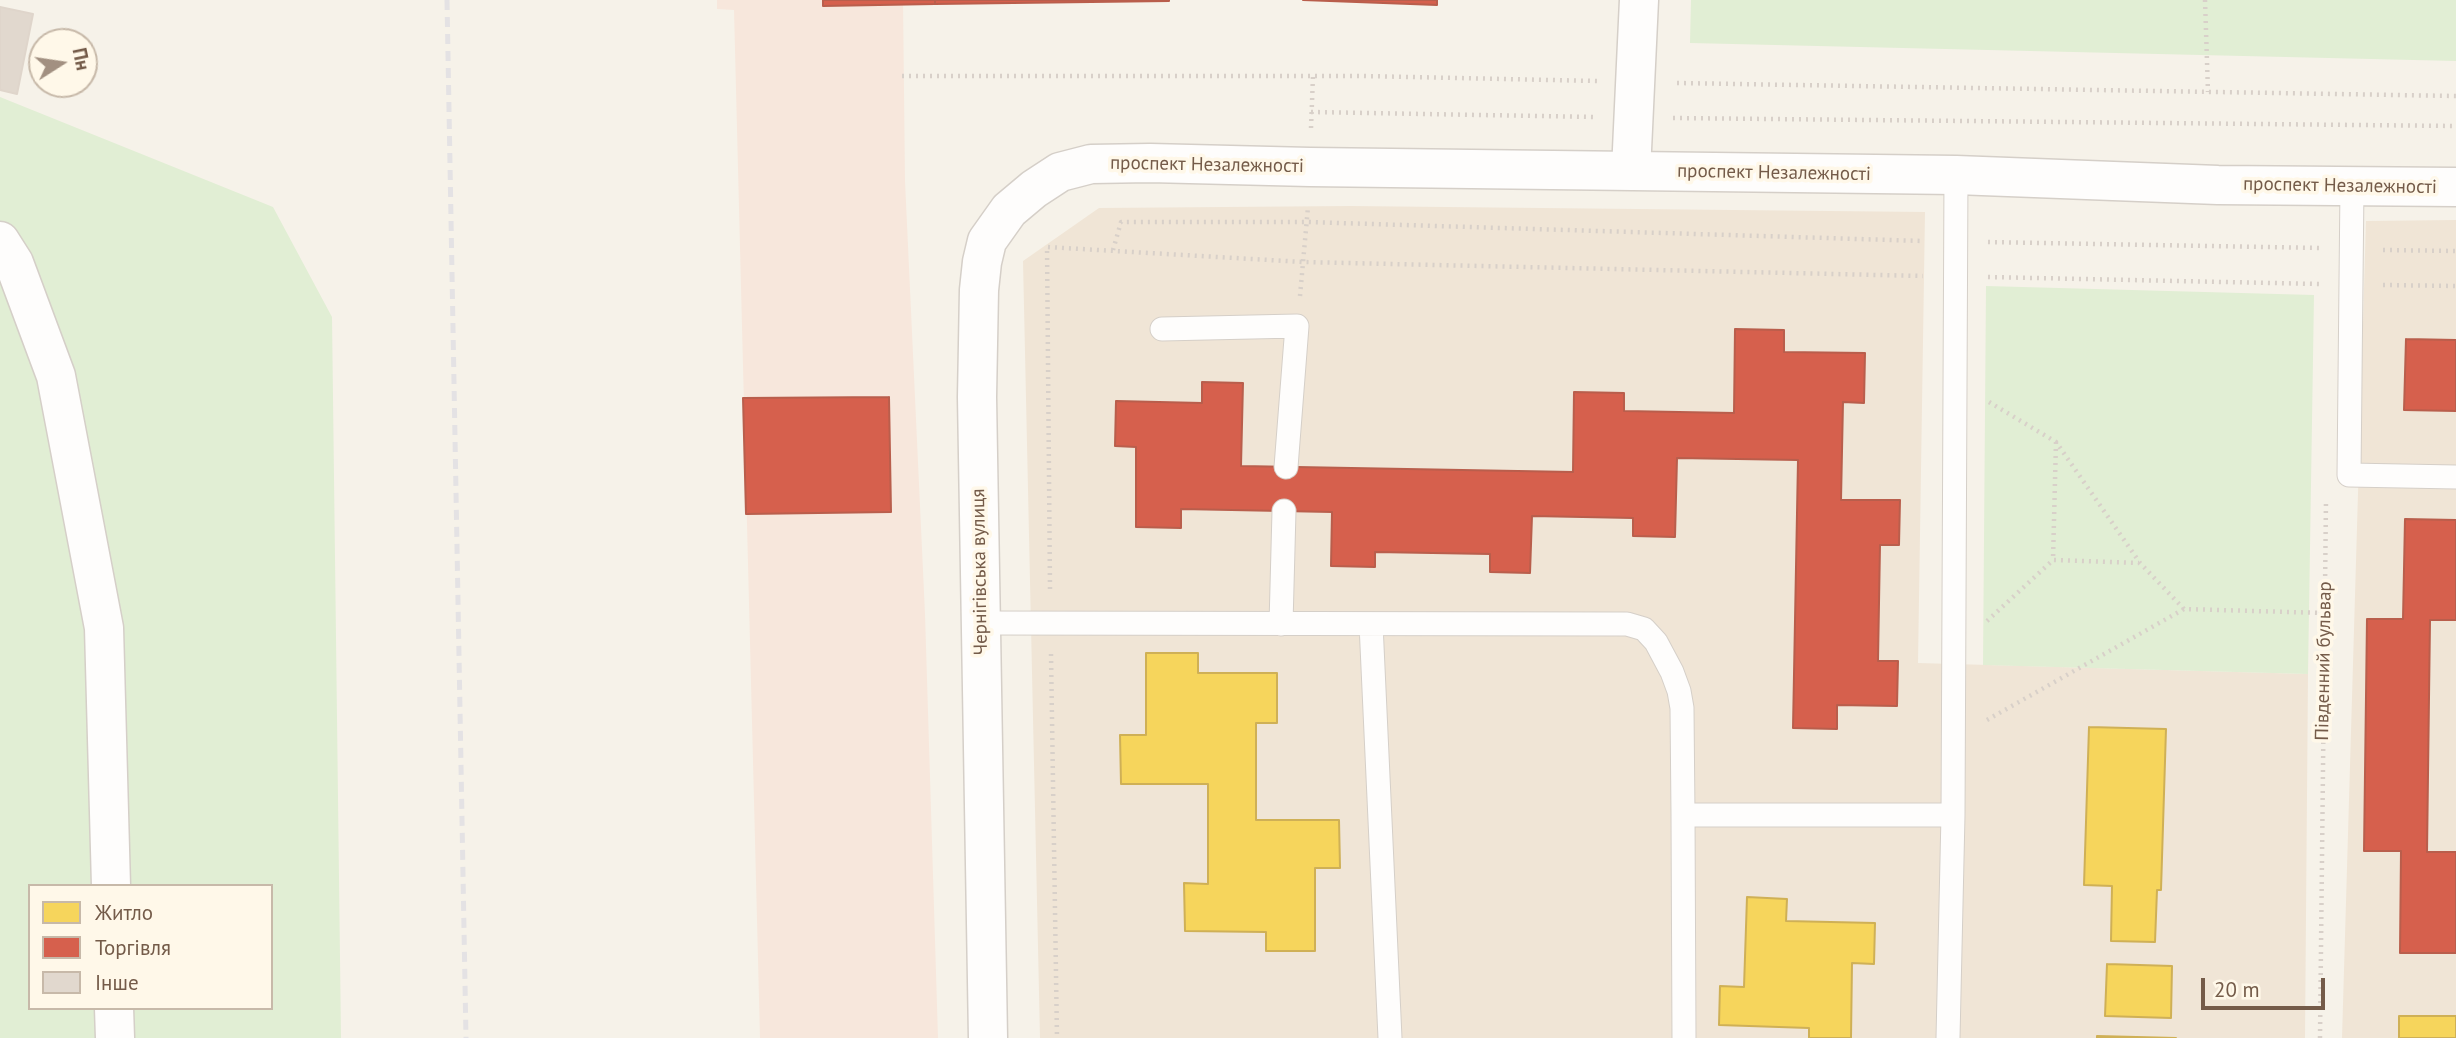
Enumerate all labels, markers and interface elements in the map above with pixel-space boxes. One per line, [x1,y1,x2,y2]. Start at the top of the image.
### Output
north arrow [28,28,98,98]
text: Пн [68,46,96,72]
street label: проспект Незалежності [1110,152,1304,178]
street label: проспект Незалежності [1677,160,1871,186]
street label: проспект Незалежності [2243,173,2437,199]
street label: Чернігівська вулиця [967,488,993,656]
street label: Південний бульвар [2311,581,2337,741]
legend [28,884,273,1010]
text: Житло [95,899,153,926]
text: Торгівля [95,934,171,961]
scale bar [2204,964,2328,1008]
text: Інше [95,969,139,996]
text: 20 m [2214,976,2260,1003]

